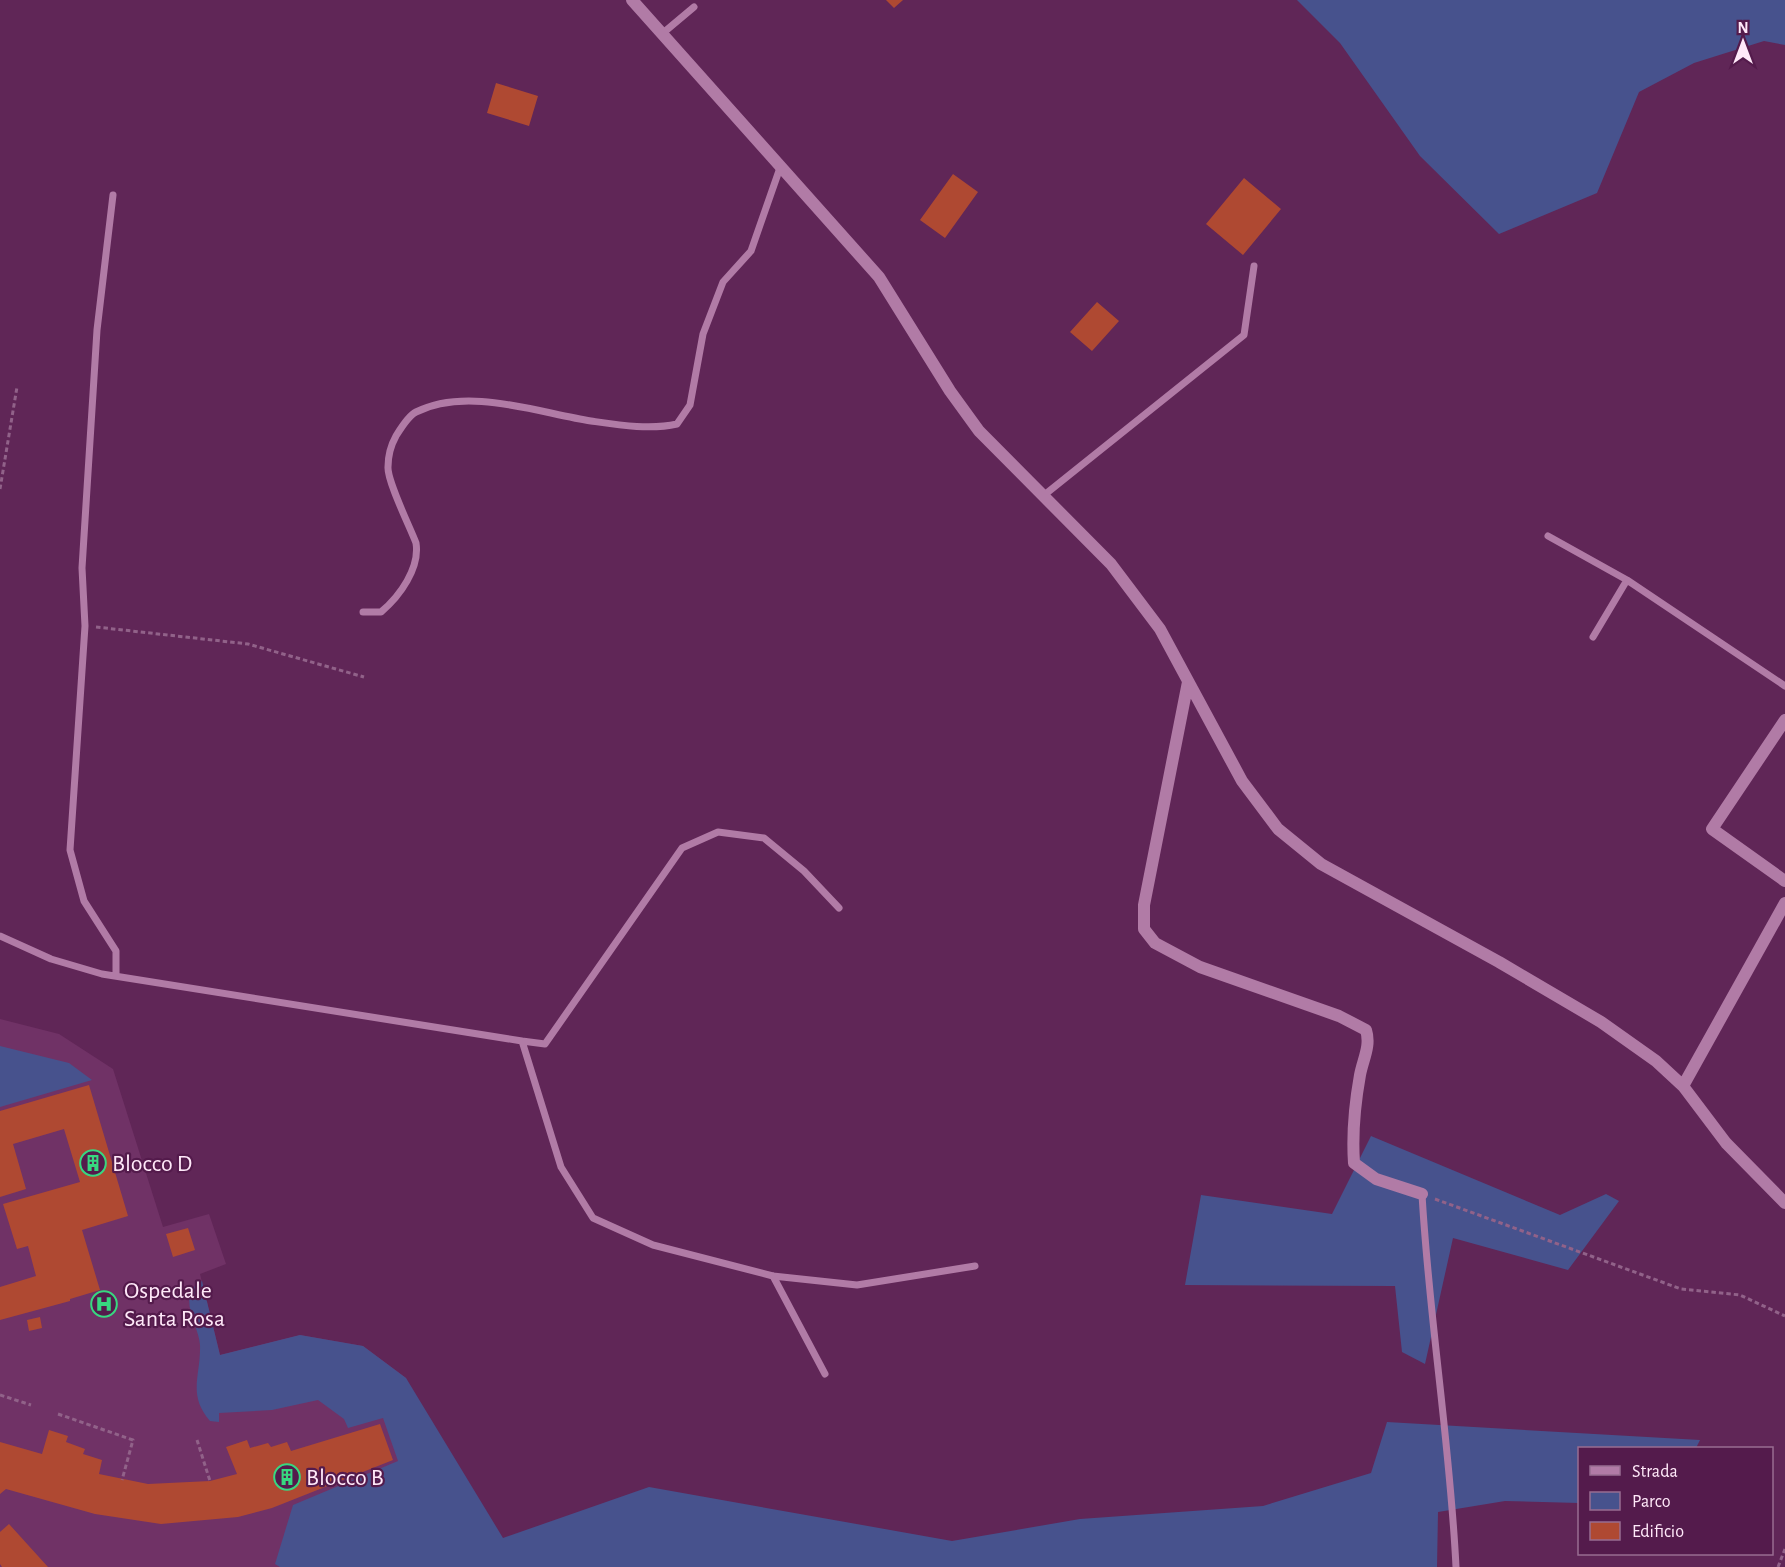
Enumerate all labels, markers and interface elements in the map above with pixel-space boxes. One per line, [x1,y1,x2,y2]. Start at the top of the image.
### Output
north arrow [1713,12,1773,72]
text: N [1737,20,1749,36]
building icon: Blocco D [78,1148,108,1178]
place label: Blocco D [112,1152,192,1176]
place label: Ospedale Santa Rosa [124,1279,225,1331]
hospital icon: Ospedale Santa Rosa [89,1289,119,1319]
legend [1578,1447,1773,1555]
building icon: Blocco B [272,1462,302,1492]
text: Strada [1632,1463,1678,1481]
place label: Blocco B [306,1466,384,1490]
text: Parco [1632,1493,1671,1511]
text: Edificio [1632,1523,1684,1541]

